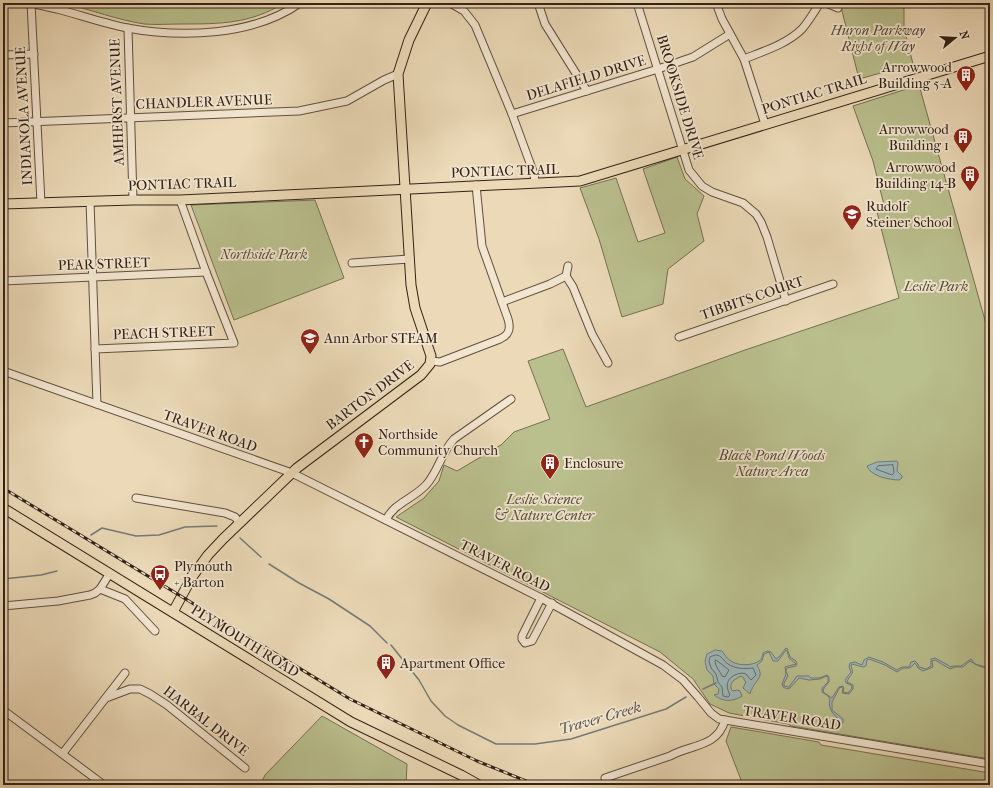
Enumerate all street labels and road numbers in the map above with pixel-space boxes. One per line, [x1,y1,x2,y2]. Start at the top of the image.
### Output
street label: BROOKSIDE DRIVE [653,33,707,162]
street label: AMHERST AVENUE [106,38,128,167]
street label: INDIANOLA AVENUE [12,46,36,186]
street label: DELAFIELD DRIVE [524,52,648,104]
street label: PONTIAC TRAIL [760,70,869,118]
street label: CHANDLER AVENUE [135,91,273,113]
street label: PONTIAC TRAIL [450,161,560,181]
street label: PONTIAC TRAIL [127,174,237,194]
street label: PEAR STREET [57,254,151,274]
street label: TIBBITS COURT [698,272,807,324]
street label: PEACH STREET [112,323,216,343]
street label: BARTON DRIVE [323,356,418,434]
street label: TRAVER ROAD [161,406,260,456]
street label: TRAVER ROAD [457,536,553,596]
street label: PLYMOUTH ROAD [188,601,302,681]
street label: HARBAL DRIVE [160,682,252,760]
street label: TRAVER ROAD [742,702,843,734]

